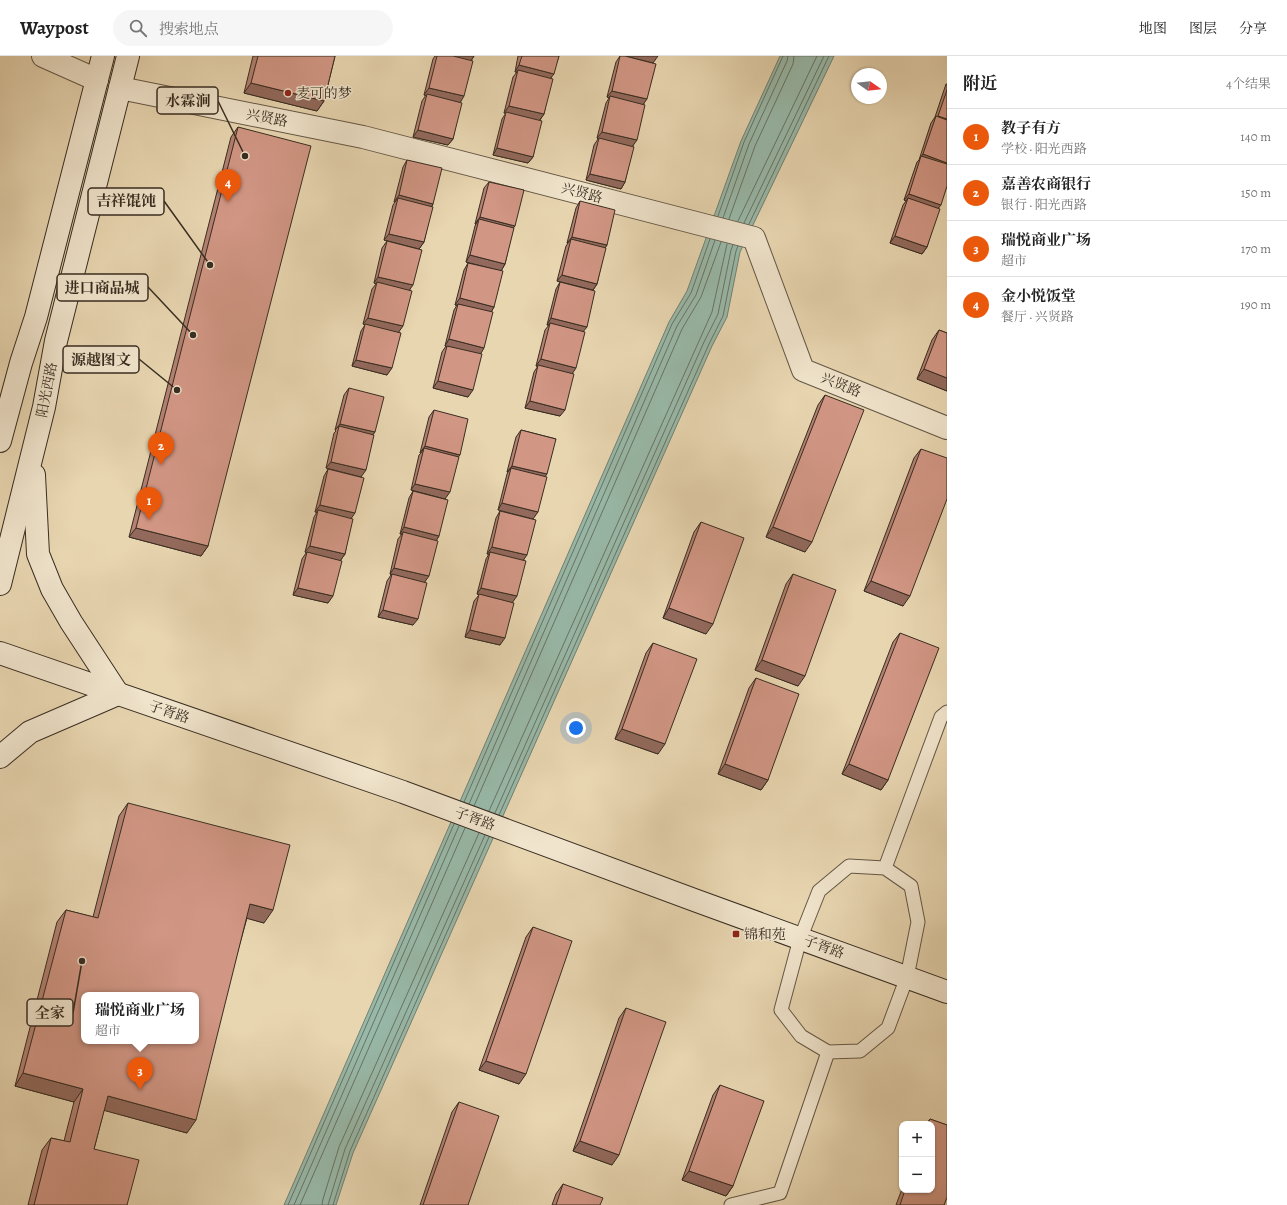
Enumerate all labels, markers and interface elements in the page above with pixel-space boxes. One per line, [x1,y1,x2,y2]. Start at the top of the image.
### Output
search box [113,10,393,46]
text: Waypost [20,15,89,41]
icon: search [127,17,149,39]
text: 搜索地点 [159,19,219,39]
text: 地图 [1139,19,1167,38]
text: 图层 [1189,19,1217,38]
text: 分享 [1239,19,1267,38]
north arrow [851,68,887,104]
text: 附近 [963,72,997,95]
text: 4个结果 [1226,75,1271,92]
place label: 麦可的梦 [296,84,352,103]
callout: 水霖涧 [157,87,218,114]
marker: 麦可的梦 [283,88,293,98]
text: 水霖涧 [165,91,211,111]
street label: 兴贤路 [245,105,289,131]
text: 教子有方 [1001,118,1061,138]
text: 1 [974,128,978,145]
text: 140 m [1240,128,1271,145]
text: 学校 · 阳光西路 [1001,140,1087,157]
pin: 4 [215,169,241,202]
text: 嘉善农商银行 [1001,174,1091,194]
street label: 兴贤路 [559,178,605,208]
text: 2 [973,184,979,201]
text: 150 m [1241,184,1271,201]
callout: 吉祥馄饨 [88,188,164,215]
text: 吉祥馄饨 [96,191,156,211]
text: 银行 · 阳光西路 [1001,196,1087,213]
text: 瑞悦商业广场 [1001,230,1091,250]
text: 3 [973,240,979,257]
text: 170 m [1241,240,1271,257]
text: 超市 [1001,252,1027,269]
callout: 进口商品城 [57,274,148,301]
text: 进口商品城 [64,278,140,298]
text: 金小悦饭堂 [1001,286,1076,306]
text: 4 [973,296,979,313]
text: 190 m [1240,296,1271,313]
text: 餐厅 · 兴贤路 [1001,308,1074,325]
callout: 源越图文 [63,346,139,373]
text: 源越图文 [71,350,131,370]
street label: 阳光西路 [32,361,62,419]
street label: 兴贤路 [818,368,864,402]
pin: 2 [148,432,174,465]
pin: 1 [136,487,162,520]
street label: 子胥路 [146,696,192,728]
your location [566,718,586,738]
street label: 子胥路 [452,803,498,835]
place label: 锦和苑 [744,925,786,944]
marker: 锦和苑 [731,929,741,939]
street label: 子胥路 [801,931,847,963]
popup [81,992,199,1044]
callout: 全家 [27,999,73,1026]
text: 瑞悦商业广场 [95,1000,185,1020]
text: 全家 [35,1003,65,1023]
text: 超市 [95,1022,121,1039]
pin: 3 [127,1057,153,1090]
map controls [899,1121,935,1193]
button: + [899,1121,935,1157]
button: − [899,1157,935,1193]

